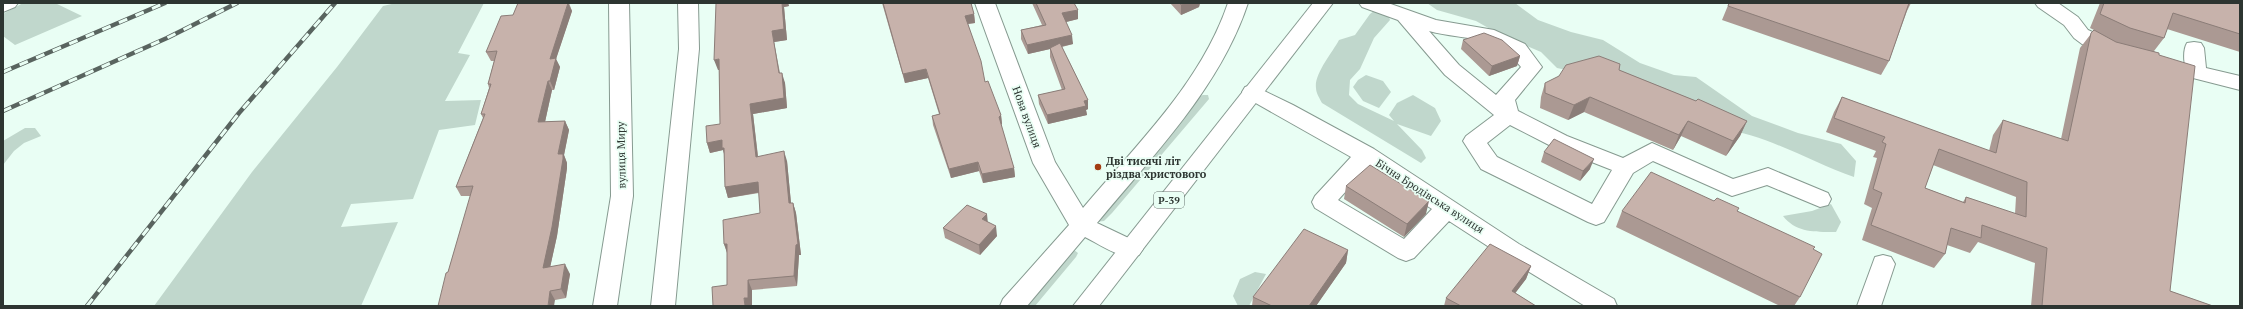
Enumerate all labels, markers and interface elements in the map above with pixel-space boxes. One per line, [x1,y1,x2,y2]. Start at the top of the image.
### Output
street label: Нова вулиця [1009,84,1045,150]
street label: вулиця Миру [613,121,629,189]
place label: Дві тисячі літ різдва христового [1106,154,1207,181]
street label: Бічна Бродівська вулиця [1373,156,1487,236]
marker: Дві тисячі літ різдва христового [1093,162,1103,172]
road number: Р-39 [1154,192,1184,208]

